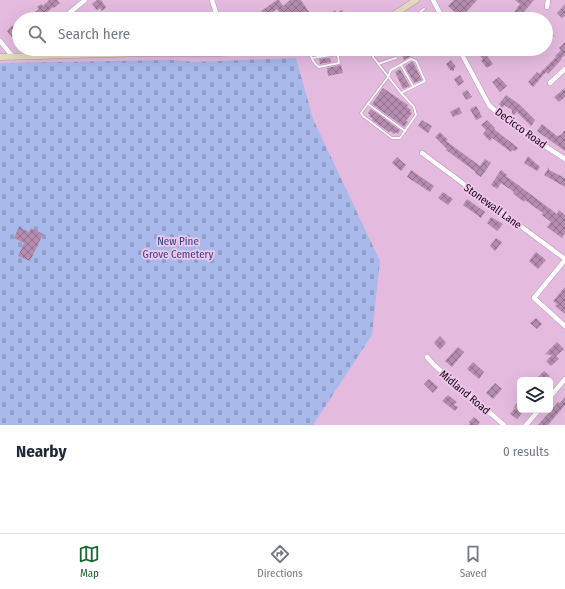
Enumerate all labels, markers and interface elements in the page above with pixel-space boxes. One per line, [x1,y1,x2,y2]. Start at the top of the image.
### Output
search box [12,12,553,56]
icon: search [26,23,48,45]
text: Search here [58,25,130,43]
street label: DeCicco Road [492,105,549,151]
street label: Stonewall Lane [461,181,524,232]
park label: New Pine Grove Cemetery [143,235,213,261]
street label: Midland Road [437,368,493,417]
map controls [517,377,553,413]
button: layers [517,377,553,413]
text: Nearby [16,441,67,462]
text: 0 results [503,444,549,459]
tab: Map [78,543,100,580]
tab: Directions [257,543,303,580]
tab: Saved [460,543,487,580]

